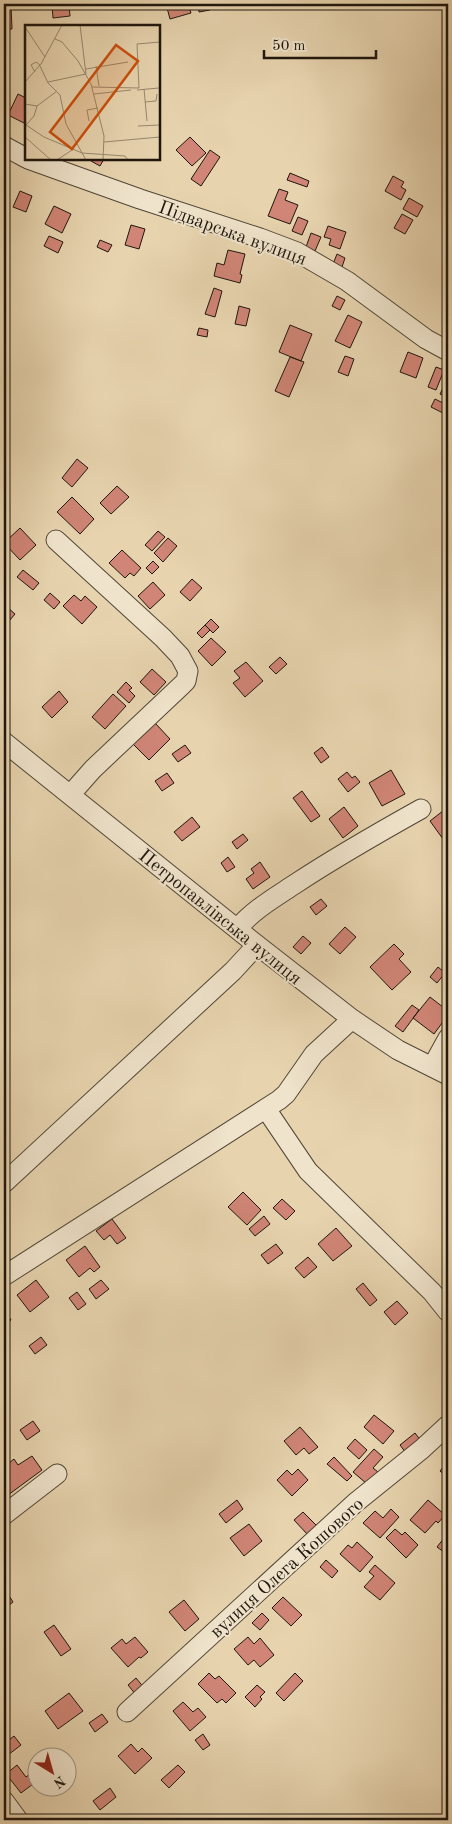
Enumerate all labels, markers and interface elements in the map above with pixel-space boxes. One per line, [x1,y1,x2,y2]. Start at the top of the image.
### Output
inset map [25,25,160,160]
scale bar [264,28,377,60]
text: 50 m [272,39,306,54]
street label: Підварська вулиця [155,199,309,270]
street label: Петропавлівська вулиця [134,847,304,989]
street label: вулиця Олега Кошового [207,1495,368,1643]
north arrow [28,1746,78,1796]
text: N [50,1773,68,1791]

